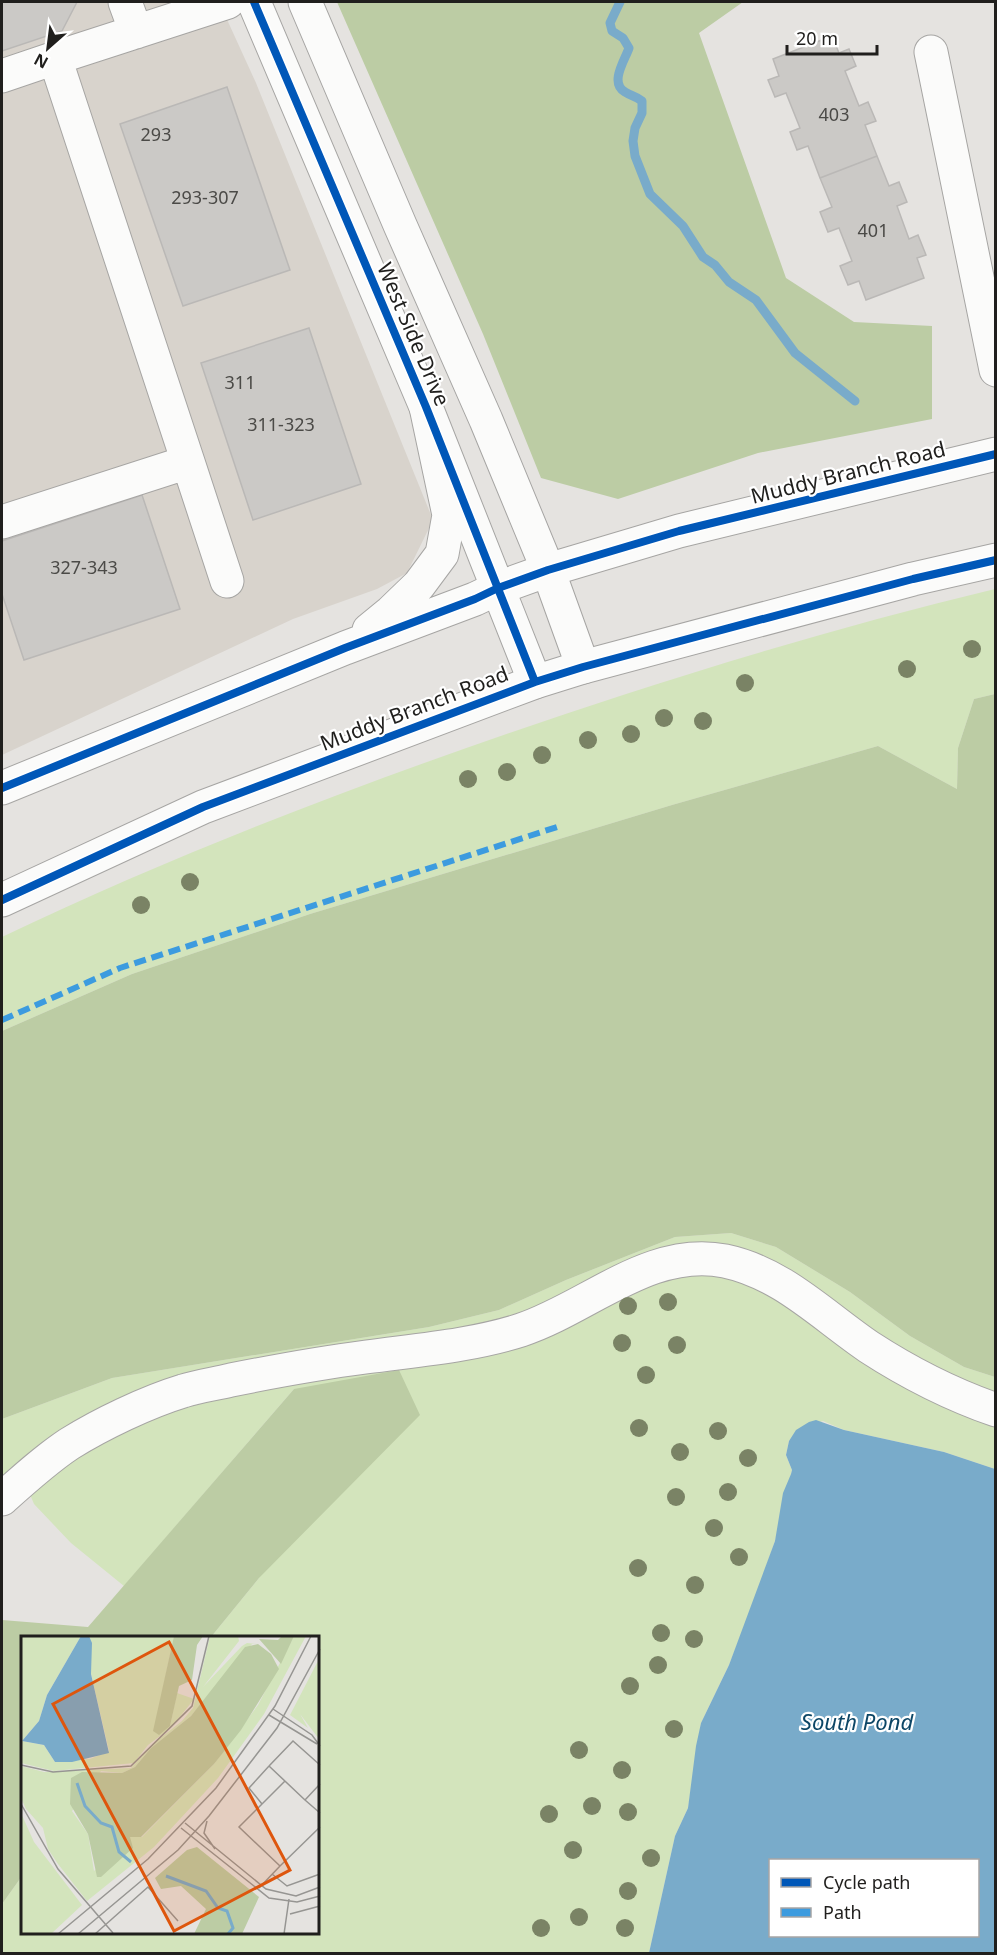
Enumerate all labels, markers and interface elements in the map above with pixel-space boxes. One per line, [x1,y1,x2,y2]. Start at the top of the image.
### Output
north arrow [18,18,78,78]
scale bar [787,18,877,56]
text: 20 m [796,26,838,50]
text: N [30,48,52,74]
house number: 403 [819,102,849,126]
house number: 293 [141,122,171,146]
house number: 293-307 [171,185,239,209]
house number: 401 [858,218,888,242]
street label: West Side Drive [371,258,457,410]
house number: 311 [225,370,255,394]
house number: 311-323 [247,412,315,436]
street label: Muddy Branch Road [748,434,948,510]
house number: 327-343 [50,555,118,579]
street label: Muddy Branch Road [316,659,512,757]
inset map [21,1636,320,1934]
water label: South Pond [801,1706,914,1736]
legend [769,1859,979,1937]
text: Cycle path [823,1870,910,1894]
text: Path [823,1900,862,1924]

